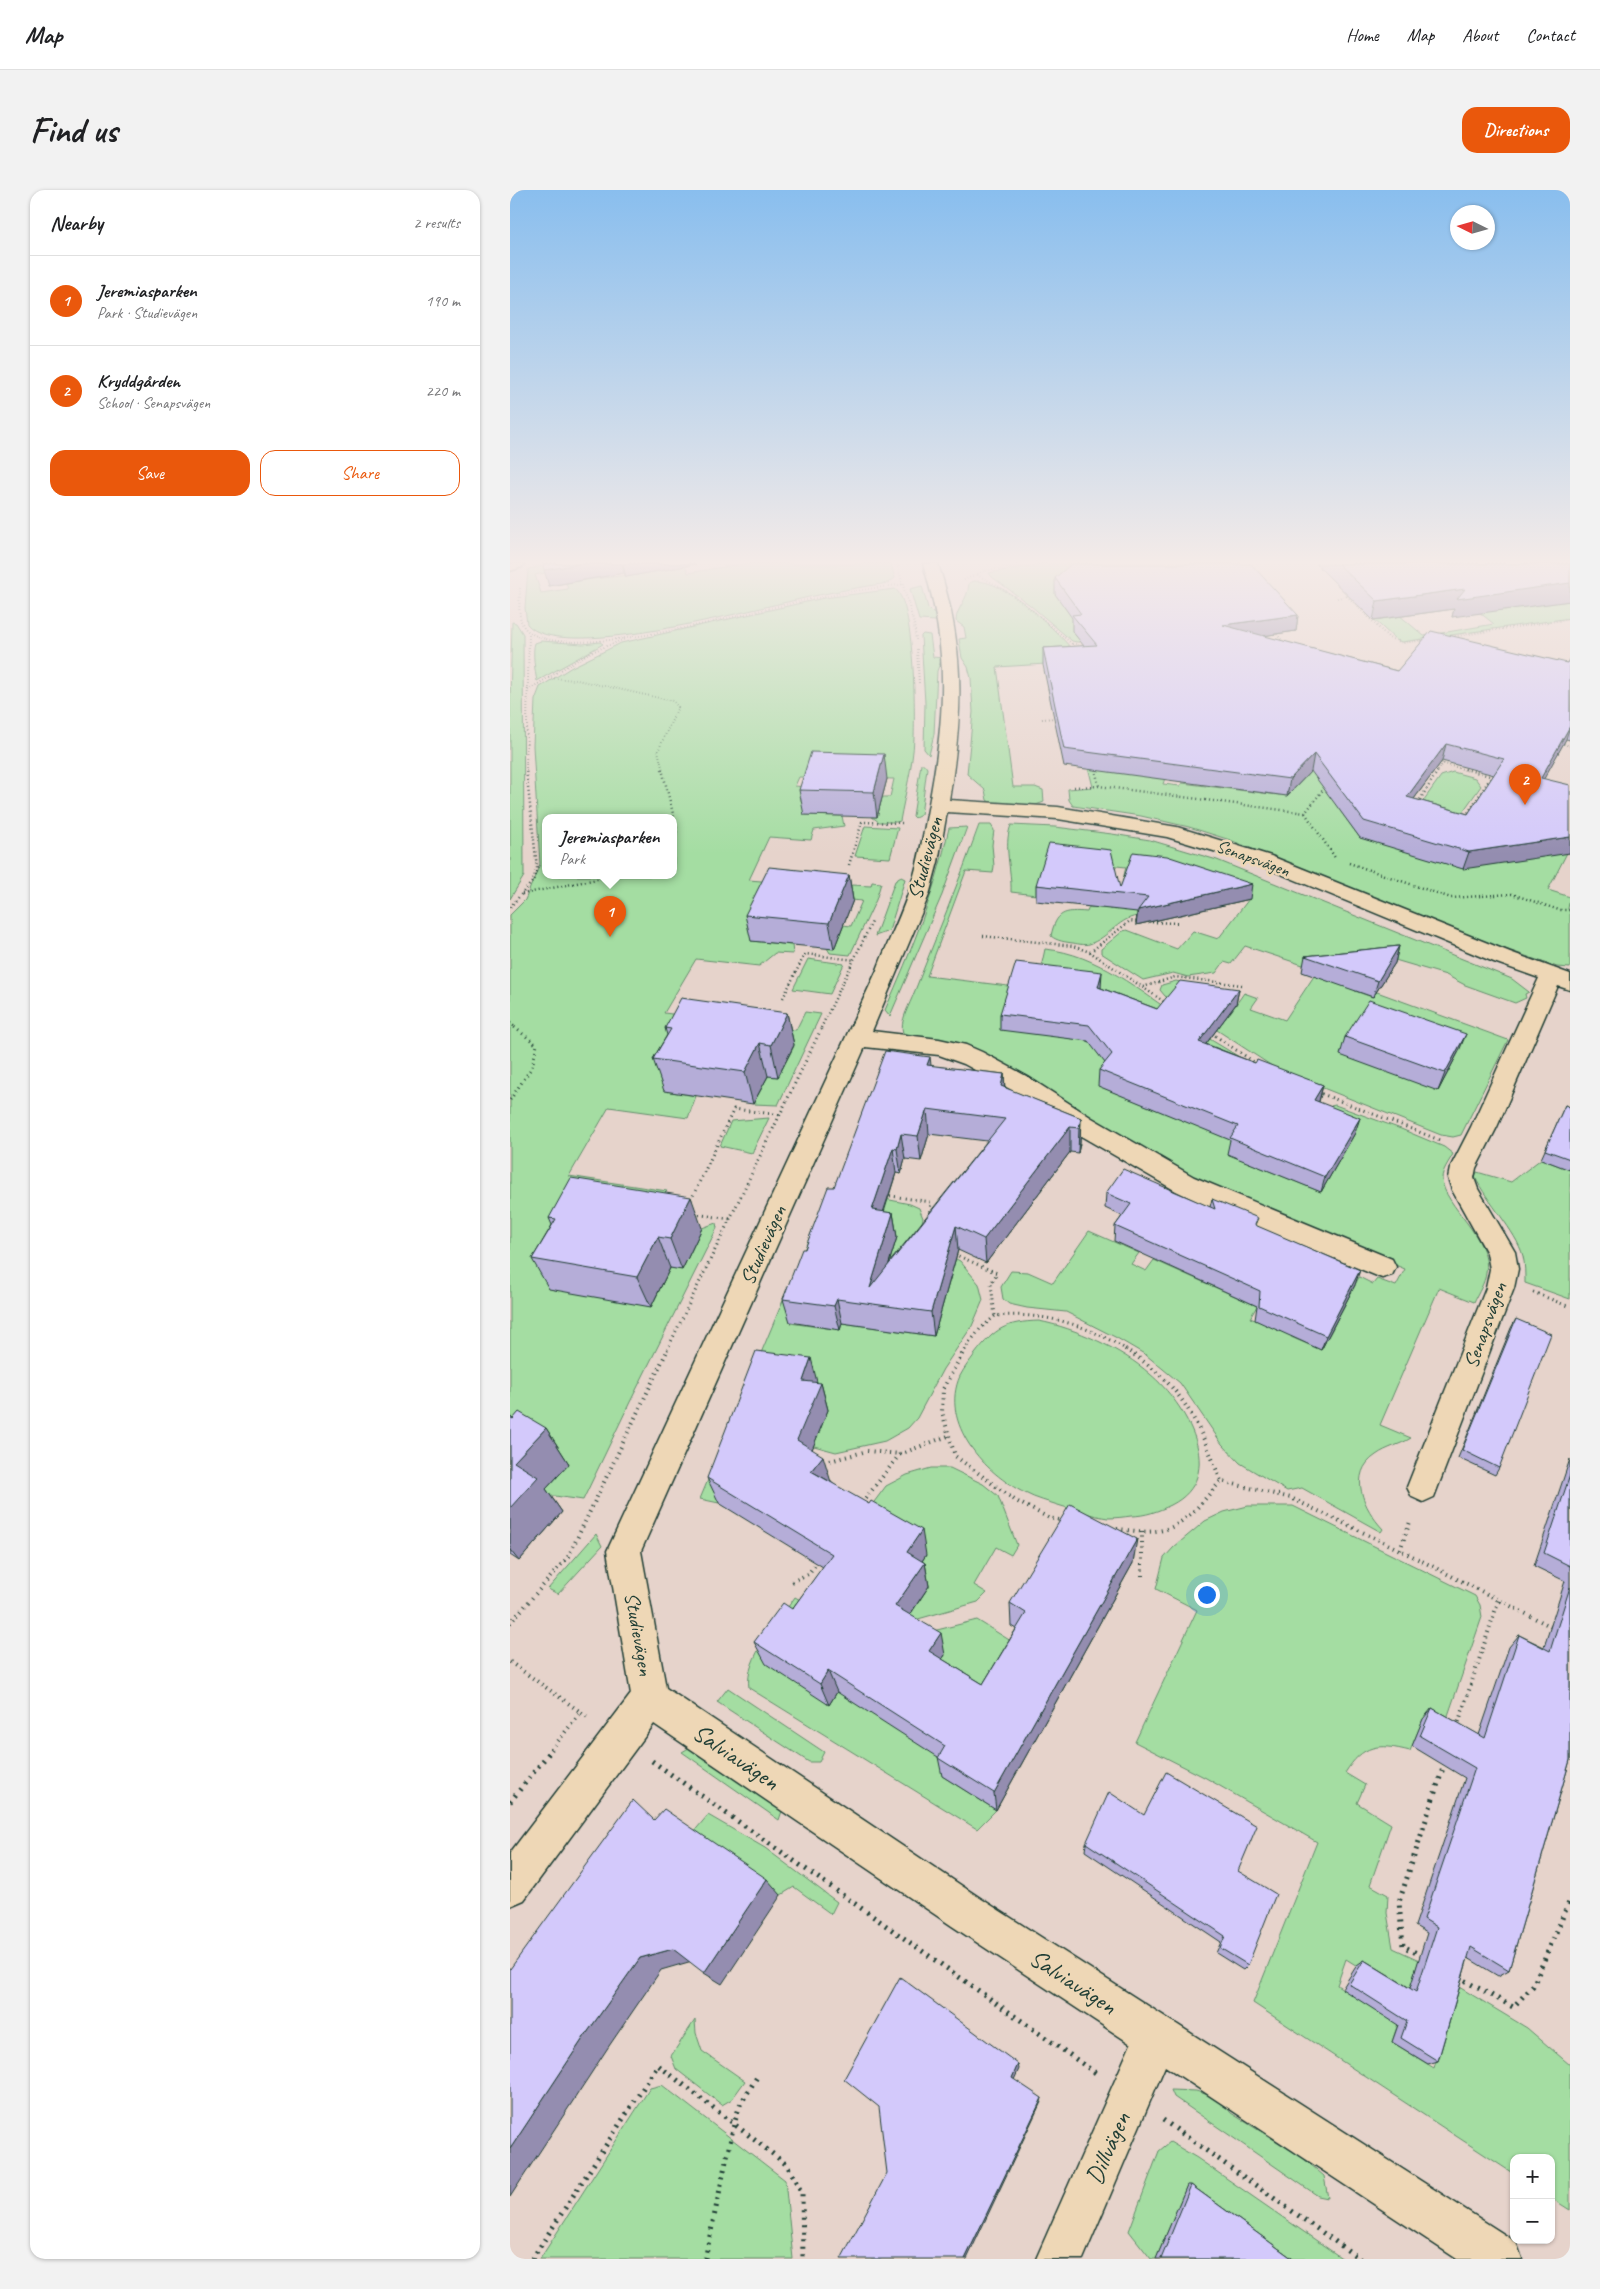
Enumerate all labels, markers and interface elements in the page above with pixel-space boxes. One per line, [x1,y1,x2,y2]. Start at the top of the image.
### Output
text: Map [25,20,62,50]
text: Home [1346,24,1379,46]
text: Map [1407,24,1434,46]
text: About [1462,24,1498,46]
text: Contact [1526,24,1575,46]
button: Directions [1462,107,1570,153]
text: Find us [30,108,117,153]
north arrow [1450,205,1495,250]
text: Nearby [50,210,103,236]
text: 2 results [413,213,460,233]
text: Jeremiasparken [97,279,197,303]
text: 1 [62,291,70,311]
text: 190 m [426,291,460,311]
text: Park · Studievägen [97,303,197,323]
text: Kryddgården [97,369,180,393]
text: 2 [62,381,70,401]
text: 220 m [426,381,460,401]
text: School · Senapsvägen [97,393,210,413]
button: Save [50,450,250,496]
button: Share [260,450,460,496]
pin: 2 [1509,764,1541,805]
street label: Studievägen [902,813,949,902]
popup [542,814,677,879]
text: Jeremiasparken [560,825,659,849]
street label: Senapsvägen [1213,835,1294,882]
text: Park [560,849,585,869]
pin: 1 [594,896,626,937]
street label: Studievägen [734,1201,792,1289]
street label: Senapsvägen [1457,1278,1513,1371]
your location [1194,1582,1220,1608]
street label: Studievägen [619,1590,659,1678]
street label: Salviavägen [687,1716,786,1798]
street label: Salviavägen [1023,1942,1123,2022]
street label: Dillvägen [1078,2106,1138,2189]
map controls [1510,2154,1555,2244]
button: + [1510,2154,1555,2199]
button: − [1510,2199,1555,2244]

